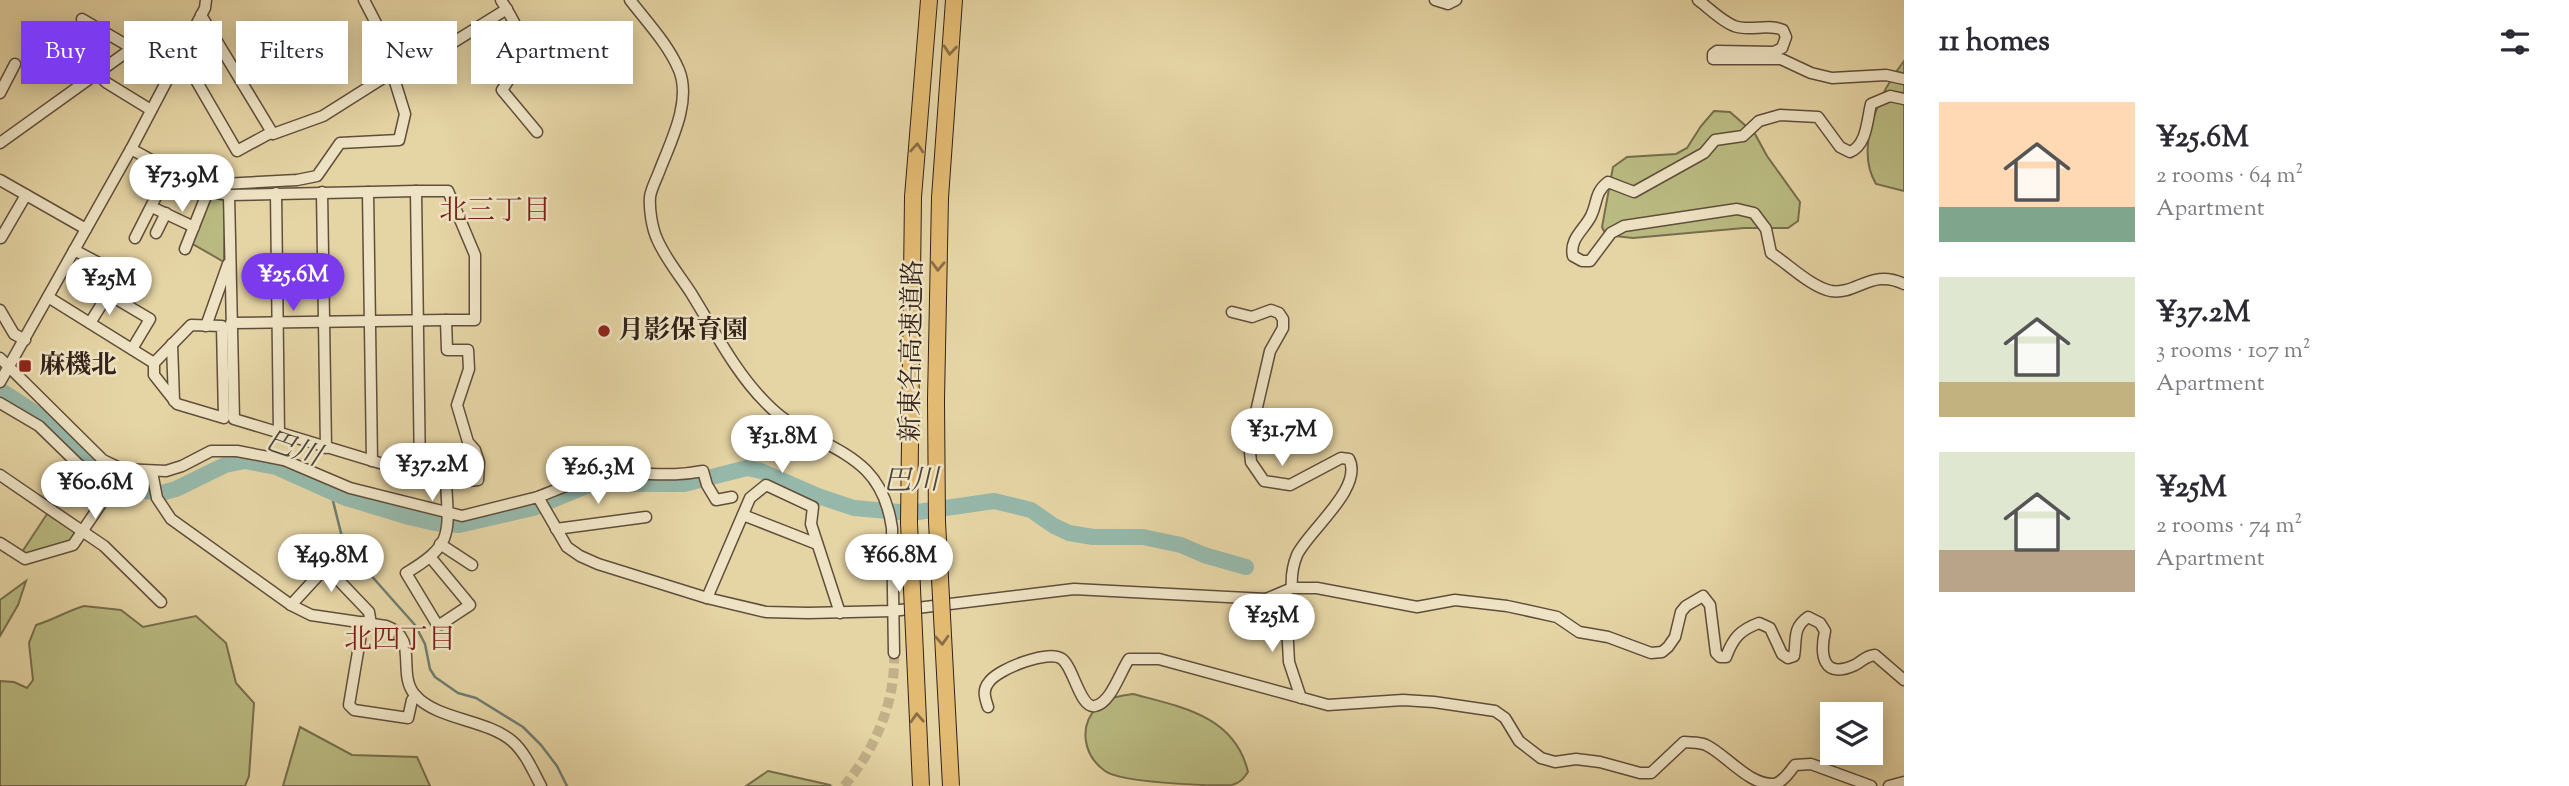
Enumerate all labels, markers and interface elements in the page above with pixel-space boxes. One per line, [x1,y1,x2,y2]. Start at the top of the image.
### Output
chip: Buy [21,21,110,84]
chip: Rent [124,21,222,84]
chip: Filters [236,21,348,84]
chip: New [362,21,457,84]
chip: Apartment [471,21,633,84]
text: 11 homes [1939,21,2050,64]
icon: filters [2496,23,2534,61]
one-way arrow [943,44,958,55]
text: ¥25.6M [2156,117,2249,160]
icon: home [1995,130,2079,214]
one-way arrow [909,142,924,153]
pin: ¥73.9M [125,154,239,214]
text: ¥73.9M [145,160,219,193]
text: 2 rooms · 64 m² [2156,160,2303,193]
district label: 北三丁目 [439,192,551,232]
text: Apartment [2156,193,2265,226]
pin: ¥25.6M [236,254,350,313]
pin: ¥25M [68,258,150,317]
text: ¥25.6M [257,259,329,292]
street label: 新東名高速道路 [893,260,933,442]
one-way arrow [930,261,946,272]
text: ¥25M [82,263,136,296]
text: ¥37.2M [2156,292,2250,335]
icon: home [1995,305,2079,389]
place label: 月影保育園 [618,313,748,350]
marker: 月影保育園 [596,323,612,339]
text: 3 rooms · 107 m² [2156,335,2311,368]
place label: 麻機北 [39,348,117,385]
marker: 麻機北 [17,358,33,374]
text: Apartment [2156,368,2265,401]
pin: ¥31.7M [1225,408,1339,468]
text: ¥31.7M [1247,414,1317,447]
pin: ¥31.8M [725,416,839,475]
text: ¥31.8M [747,421,817,454]
water label: 巴川 [260,422,329,479]
pin: ¥37.2M [375,444,489,503]
pin: ¥26.3M [541,447,655,506]
text: ¥37.2M [396,449,468,482]
text: ¥26.3M [562,452,634,485]
water label: 巴川 [883,461,942,502]
pin: ¥60.6M [38,462,152,521]
text: ¥60.6M [57,467,133,500]
text: ¥25M [2156,467,2227,510]
icon: home [1995,480,2079,564]
text: 2 rooms · 74 m² [2156,510,2302,543]
pin: ¥49.8M [274,534,388,594]
pin: ¥66.8M [842,534,956,594]
text: ¥49.8M [294,540,368,573]
text: ¥66.8M [861,540,937,573]
text: Apartment [2156,543,2265,576]
pin: ¥25M [1231,594,1313,654]
text: ¥25M [1245,600,1299,633]
district label: 北四丁目 [344,621,456,661]
one-way arrow [934,635,949,646]
map controls [1820,702,1883,765]
button: layers [1820,702,1883,765]
one-way arrow [910,712,925,723]

